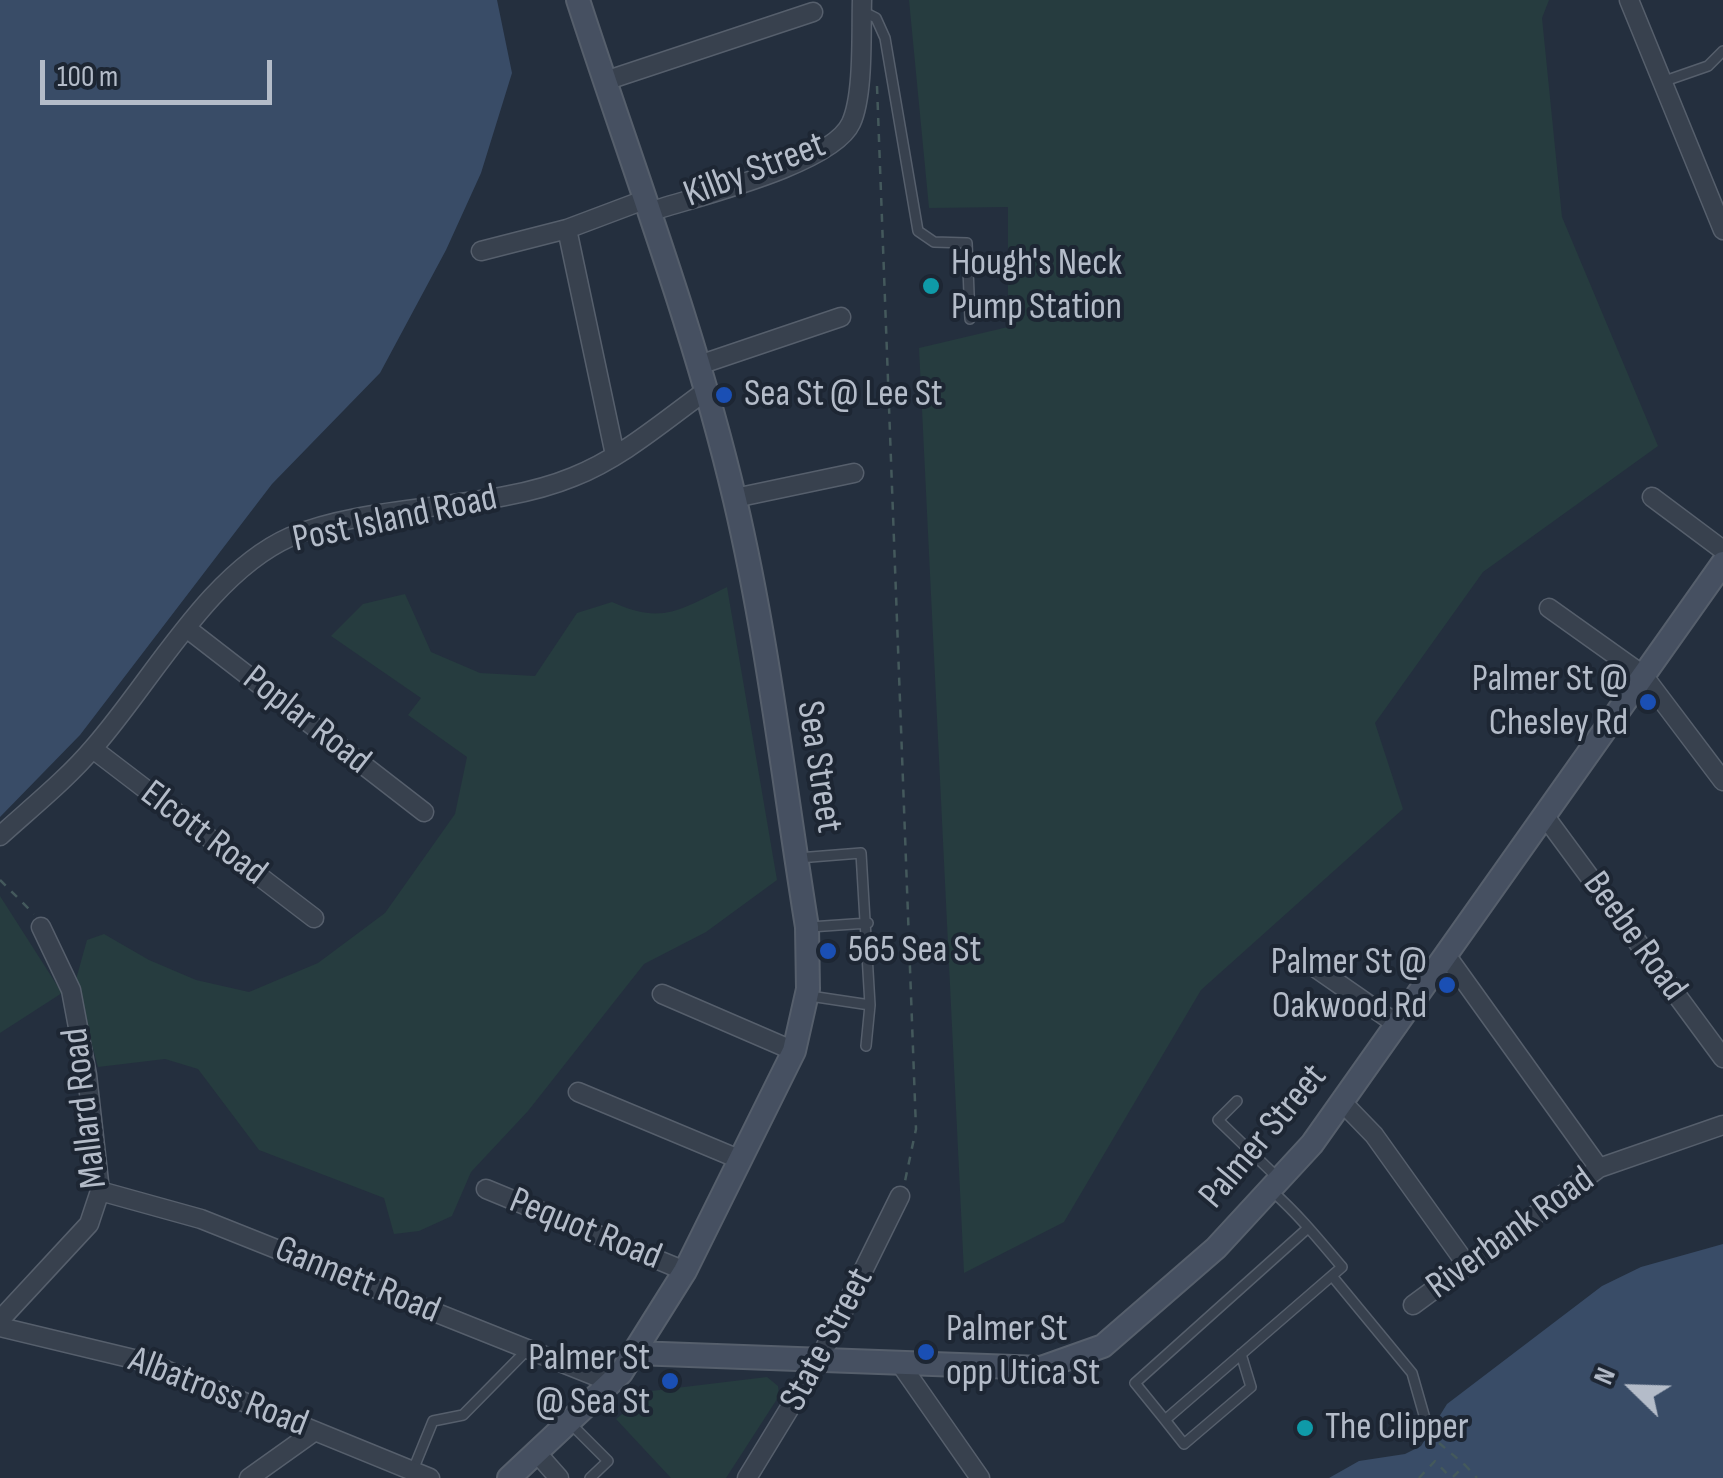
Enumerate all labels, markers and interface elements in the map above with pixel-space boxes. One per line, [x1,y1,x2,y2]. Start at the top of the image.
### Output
scale bar [45,40,278,102]
text: 100 m [57,59,118,95]
street label: Kilby Street [678,123,832,219]
place label: Hough's Neck Pump Station [951,241,1122,330]
marker: Hough's Neck Pump Station [920,275,942,297]
place label: Sea St @ Lee St [744,372,943,418]
marker: Sea St @ Lee St [713,384,735,406]
street label: Post Island Road [289,476,501,564]
street label: Poplar Road [233,657,379,785]
place label: Palmer St @ Chesley Rd [1472,657,1628,746]
marker: Palmer St @ Chesley Rd [1637,691,1659,713]
street label: Sea Street [785,698,851,836]
street label: Elcott Road [131,772,275,896]
street label: Beebe Road [1572,864,1696,1010]
place label: 565 Sea St [848,928,981,974]
marker: 565 Sea St [817,940,839,962]
place label: Palmer St @ Oakwood Rd [1271,940,1427,1030]
marker: Palmer St @ Oakwood Rd [1436,974,1458,996]
street label: Mallard Road [54,1025,118,1191]
street label: Palmer Street [1191,1056,1337,1218]
street label: Riverbank Road [1418,1158,1604,1310]
street label: Pequot Road [502,1179,668,1281]
street label: Gannett Road [268,1227,446,1335]
street label: State Street [771,1261,885,1419]
place label: Palmer St opp Utica St [946,1307,1100,1396]
place label: Palmer St @ Sea St [528,1336,650,1426]
street label: Albatross Road [122,1338,314,1448]
north arrow [1583,1338,1683,1438]
marker: Palmer St opp Utica St [915,1341,937,1363]
text: N [1587,1363,1623,1389]
marker: Palmer St @ Sea St [659,1370,681,1392]
place label: The Clipper [1325,1405,1469,1451]
marker: The Clipper [1294,1417,1316,1439]

